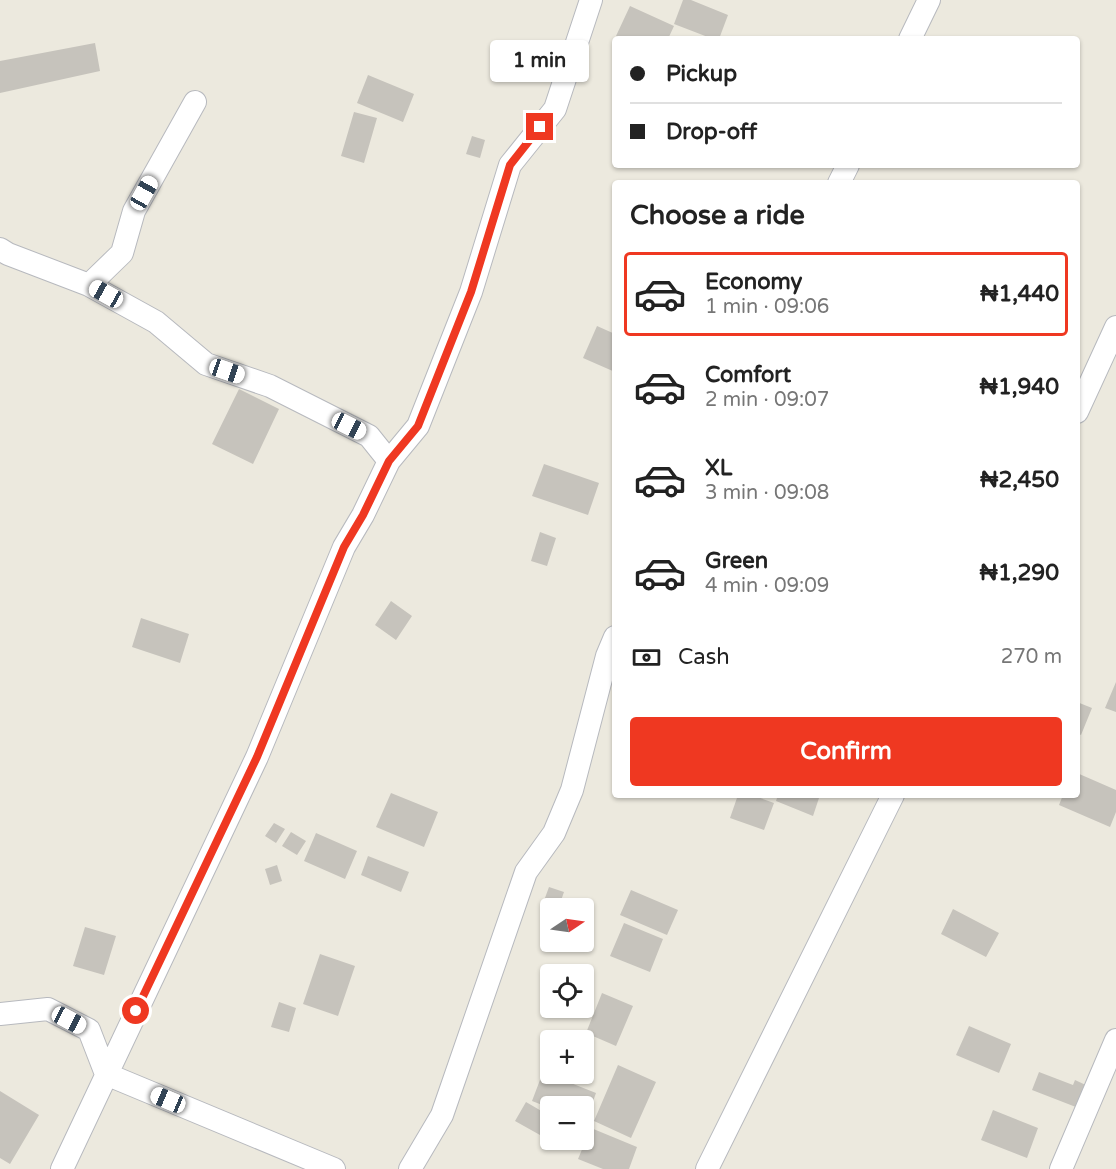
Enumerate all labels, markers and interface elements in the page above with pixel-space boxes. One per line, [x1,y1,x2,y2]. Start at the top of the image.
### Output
callout: 1 min [490,40,590,82]
text: 1 min [513,49,566,73]
text: Pickup [666,61,737,87]
route end [526,113,553,140]
text: Drop-off [666,119,757,145]
car [127,173,161,213]
text: Choose a ride [630,199,805,232]
icon: car [633,267,687,321]
text: Economy [705,269,802,295]
car [86,277,126,311]
text: ₦1,440 [980,281,1059,307]
text: 1 min · 09:06 [705,295,829,319]
car [207,357,247,385]
icon: car [633,360,687,414]
text: Comfort [705,362,791,388]
text: ₦1,940 [980,374,1059,400]
text: 2 min · 09:07 [705,388,829,412]
car [329,410,369,442]
icon: car [633,453,687,507]
text: XL [705,455,732,481]
text: ₦2,450 [980,467,1059,493]
text: 3 min · 09:08 [705,481,829,505]
icon: car [633,546,687,600]
text: Green [705,548,768,574]
text: ₦1,290 [980,560,1059,586]
text: 4 min · 09:09 [705,574,829,598]
icon: cash [630,641,663,674]
text: Cash [678,644,730,670]
text: 270 m [1001,645,1062,669]
button: Confirm [630,717,1062,786]
north arrow [540,898,594,952]
map controls [540,898,594,1150]
button: locate [540,964,594,1018]
route start [122,997,149,1024]
car [49,1004,89,1036]
button: + [540,1030,594,1084]
car [148,1085,188,1115]
button: − [540,1096,594,1150]

